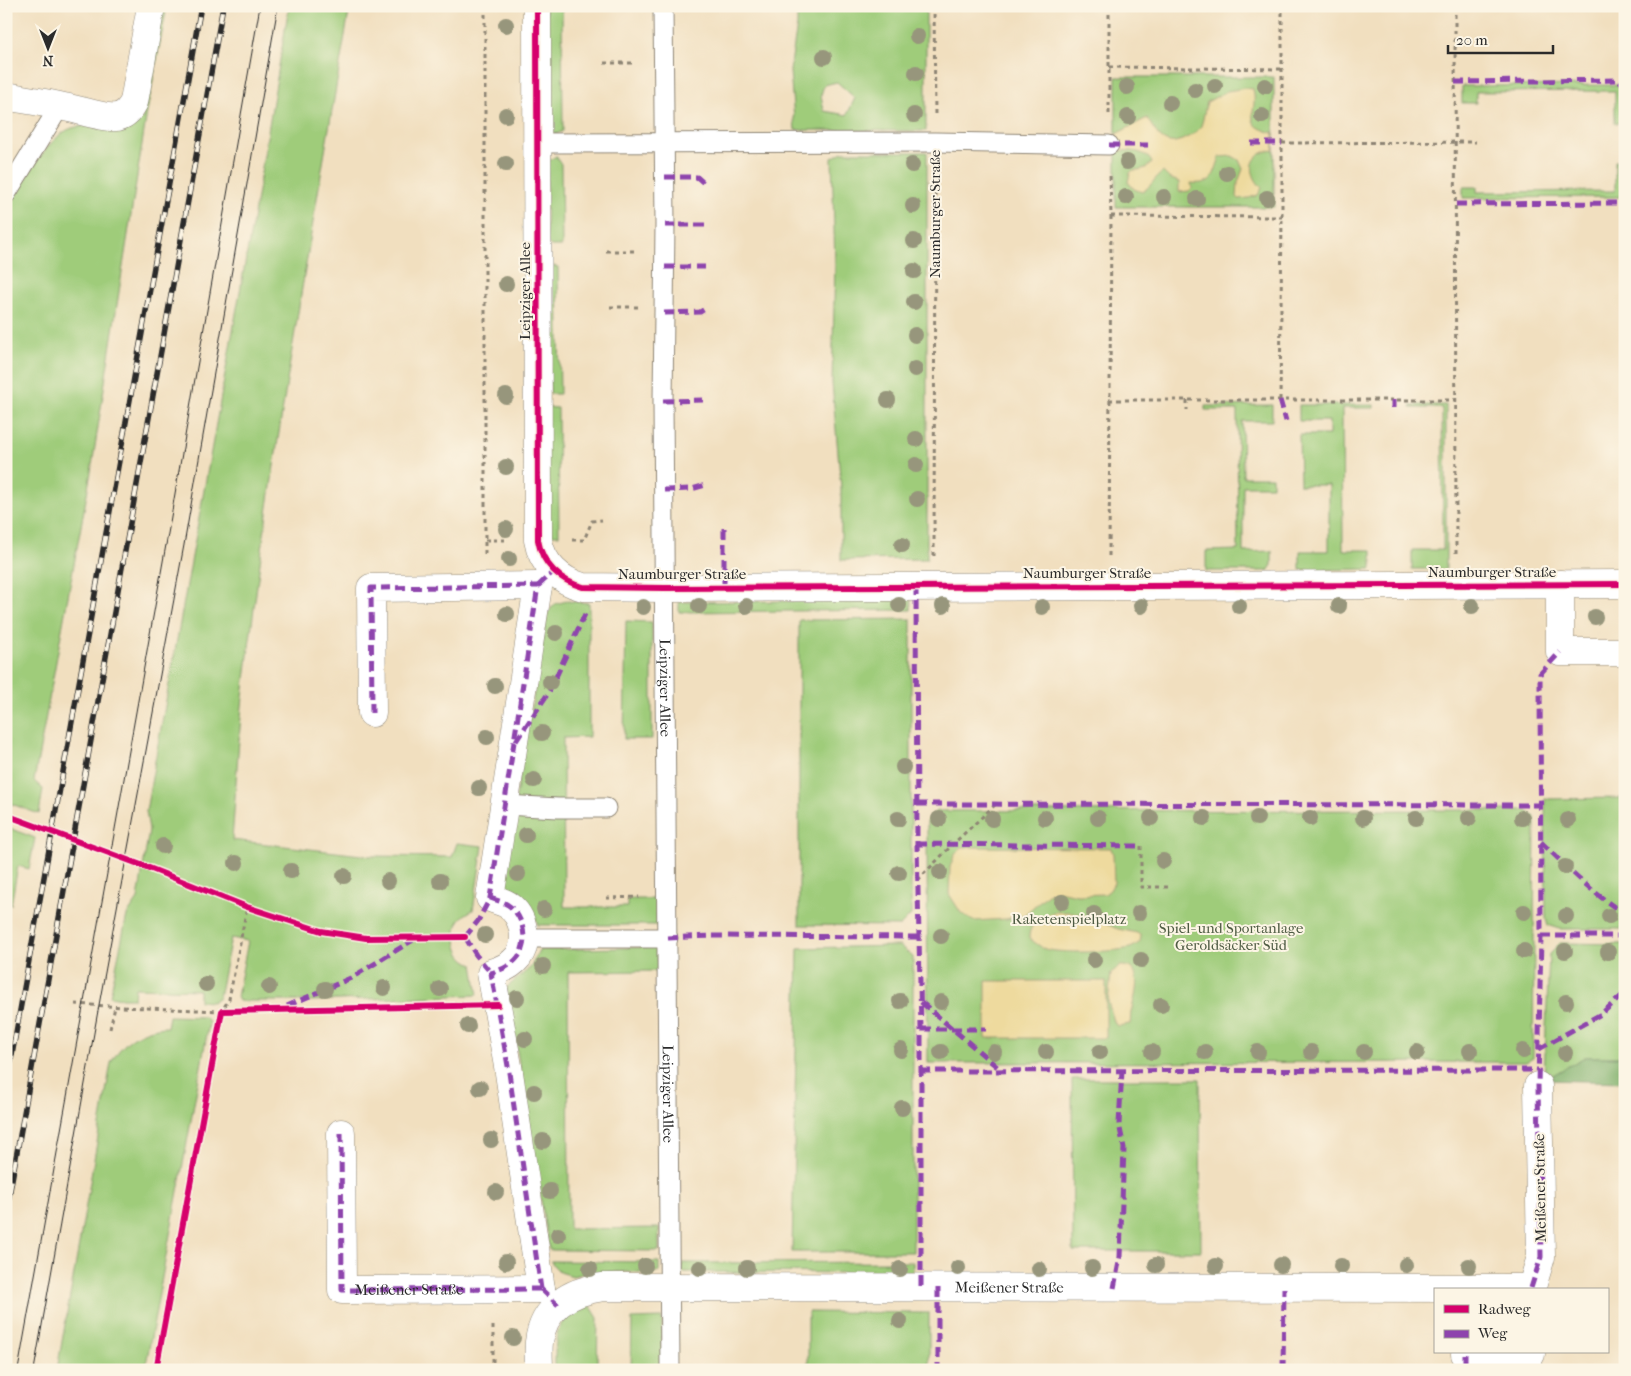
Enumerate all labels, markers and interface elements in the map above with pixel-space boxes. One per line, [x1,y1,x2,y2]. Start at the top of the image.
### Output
north arrow [22,22,72,72]
scale bar [1448,22,1554,54]
text: 20 m [1456,31,1488,49]
text: N [42,52,53,69]
street label: Naumburger Straße [926,149,944,278]
street label: Leipziger Allee [516,241,534,340]
street label: Naumburger Straße [1428,563,1557,581]
street label: Naumburger Straße [1023,564,1152,582]
street label: Naumburger Straße [618,565,747,583]
street label: Leipziger Allee [656,639,674,738]
park label: Raketenspielplatz [1012,910,1127,928]
park label: Spiel- und Sportanlage Geroldsäcker Süd [1159,919,1304,954]
street label: Leipziger Allee [659,1045,677,1144]
street label: Meißener Straße [1530,1133,1550,1243]
street label: Meißener Straße [955,1278,1064,1296]
street label: Meißener Straße [355,1280,464,1299]
legend [1434,1288,1608,1354]
text: Radweg [1478,1300,1531,1318]
text: Weg [1477,1324,1508,1342]

